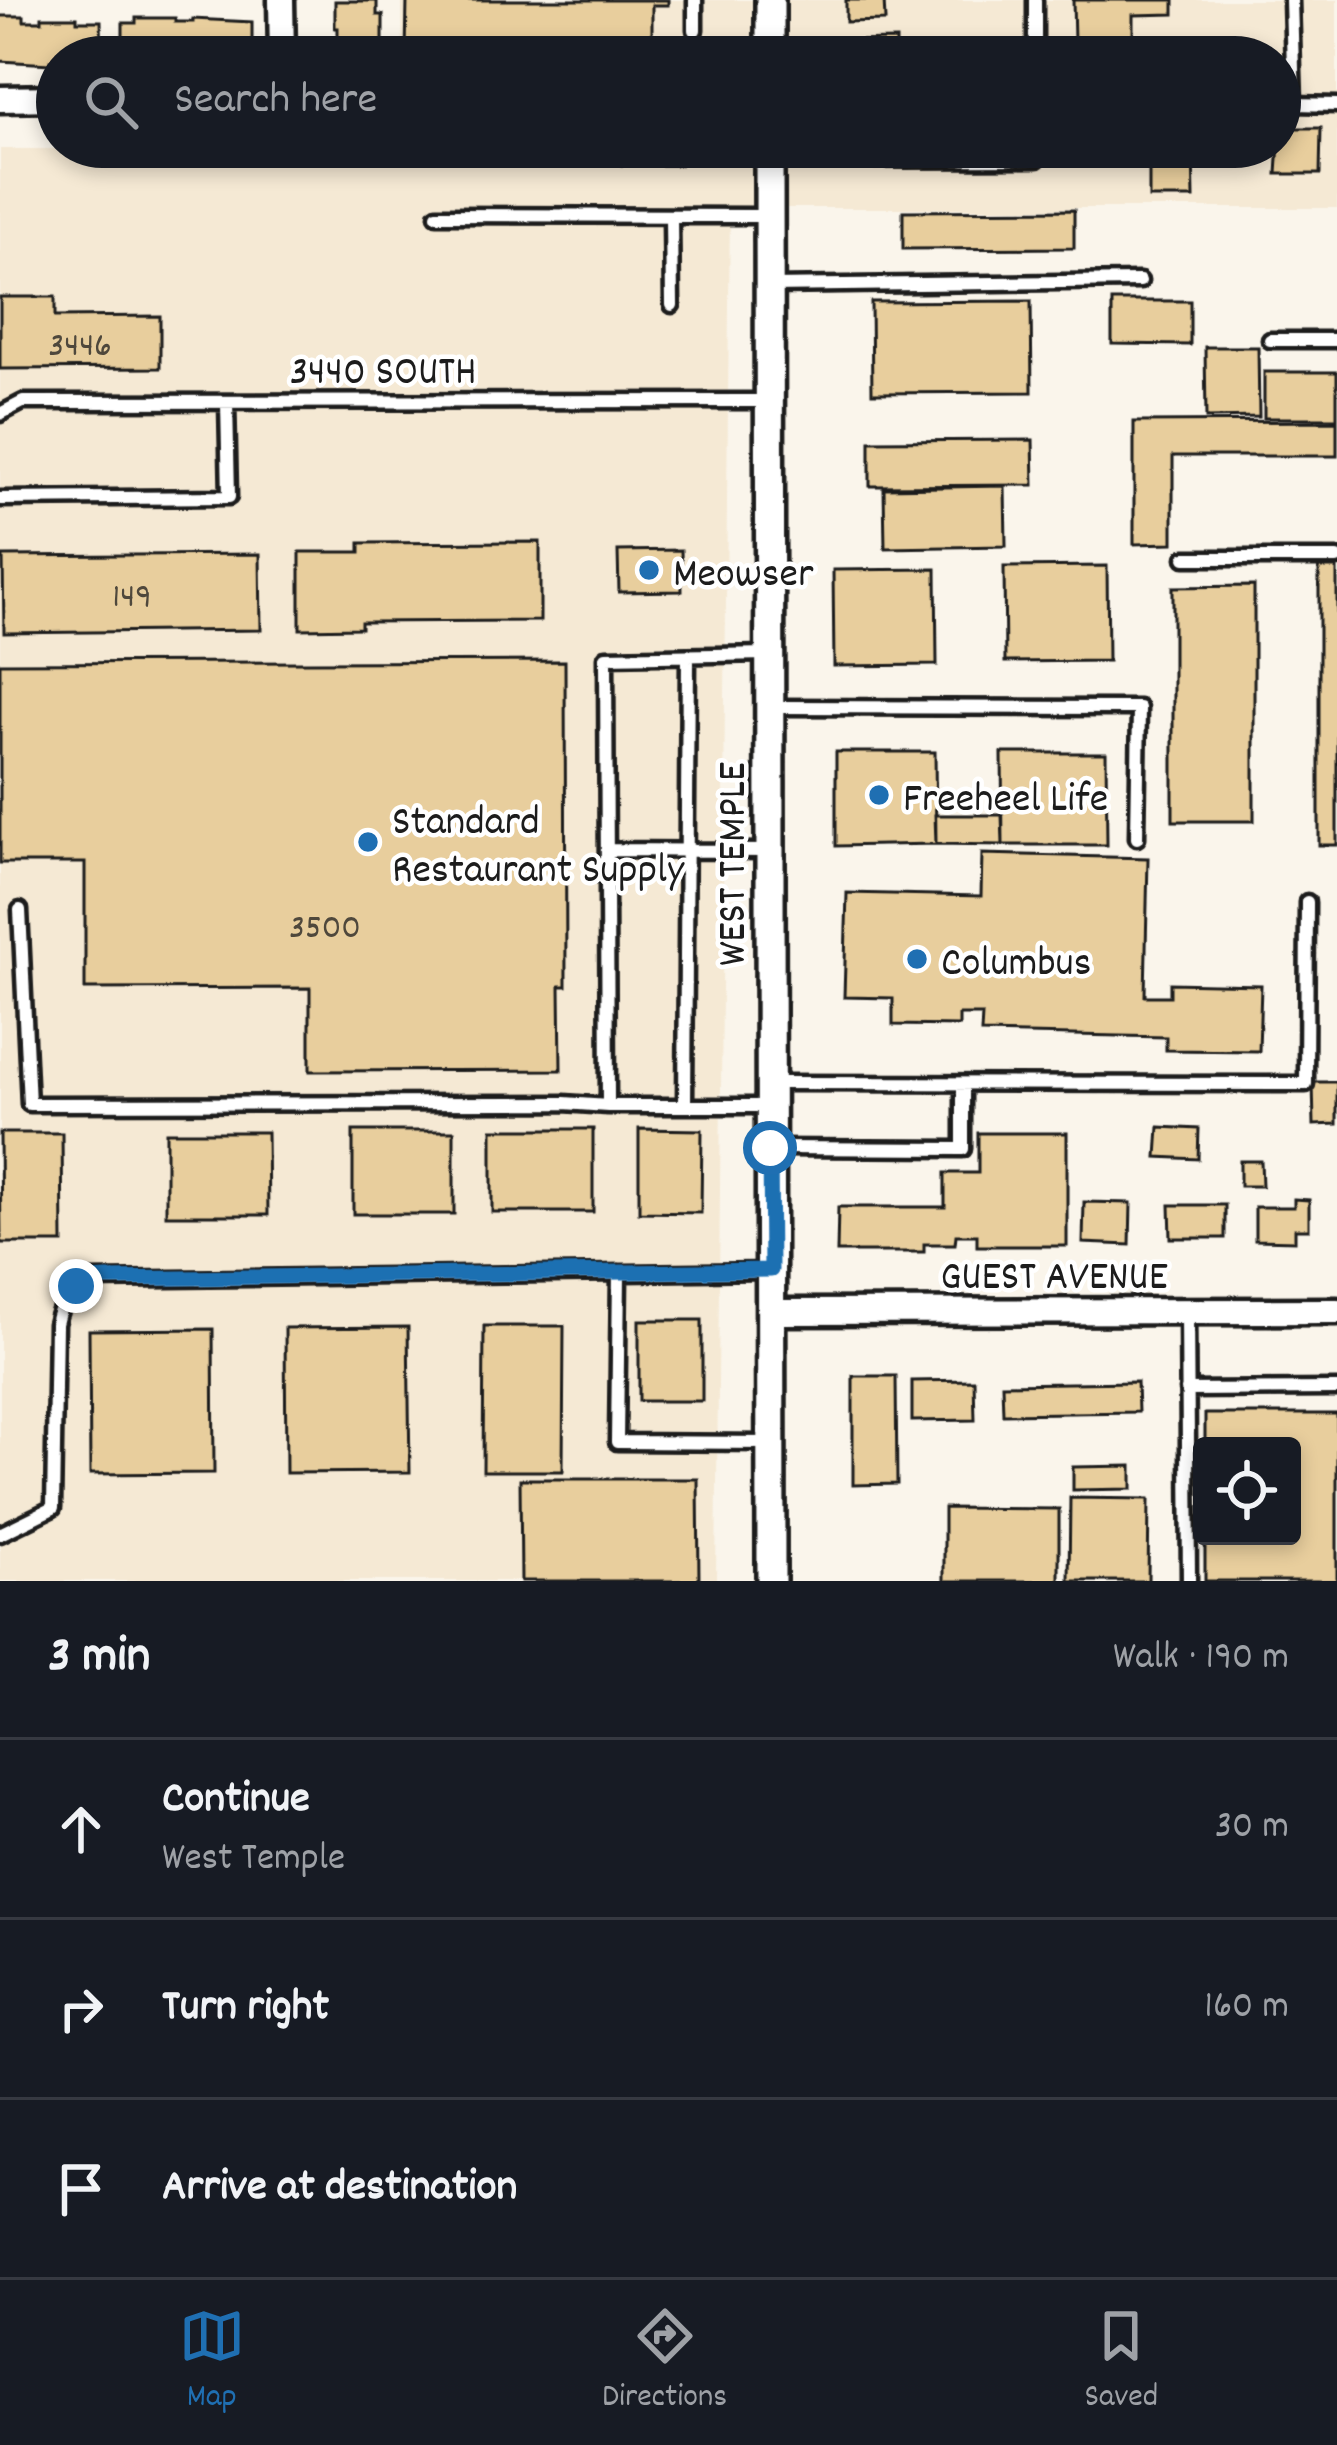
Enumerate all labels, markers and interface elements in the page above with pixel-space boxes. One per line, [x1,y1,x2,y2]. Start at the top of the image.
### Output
search box [36,36,1301,168]
icon: search [78,69,144,135]
text: Search here [174,70,377,134]
house number: 3446 [48,322,112,374]
street label: 3440 SOUTH [289,345,477,405]
place label: Meowser [673,547,814,607]
marker: Meowser [636,557,662,583]
house number: 149 [112,573,152,625]
street label: WEST TEMPLE [706,762,766,966]
place label: Freeheel Life [903,772,1108,832]
marker: Freeheel Life [866,782,892,808]
place label: Standard Restaurant Supply [392,795,685,903]
marker: Standard Restaurant Supply [355,829,381,855]
house number: 3500 [289,904,361,956]
place label: Columbus [941,936,1091,996]
marker: Columbus [904,946,930,972]
route start [743,1121,797,1175]
street label: GUEST AVENUE [940,1250,1168,1310]
route end [49,1259,103,1313]
map controls [1193,1437,1301,1545]
button: locate [1193,1437,1301,1545]
text: 3 min [48,1623,150,1695]
text: Walk · 190 m [1113,1632,1289,1687]
text: Continue [162,1769,310,1833]
icon: ahead [48,1796,114,1862]
text: 30 m [1215,1801,1289,1856]
text: West Temple [162,1833,345,1888]
icon: right [48,1976,114,2042]
text: Turn right [162,1977,329,2041]
text: 160 m [1204,1981,1289,2036]
icon: arrive [48,2156,114,2222]
text: Arrive at destination [162,2157,517,2221]
tab: Map [179,2303,245,2422]
tab: Directions [602,2303,727,2422]
tab: Saved [1085,2303,1158,2422]

